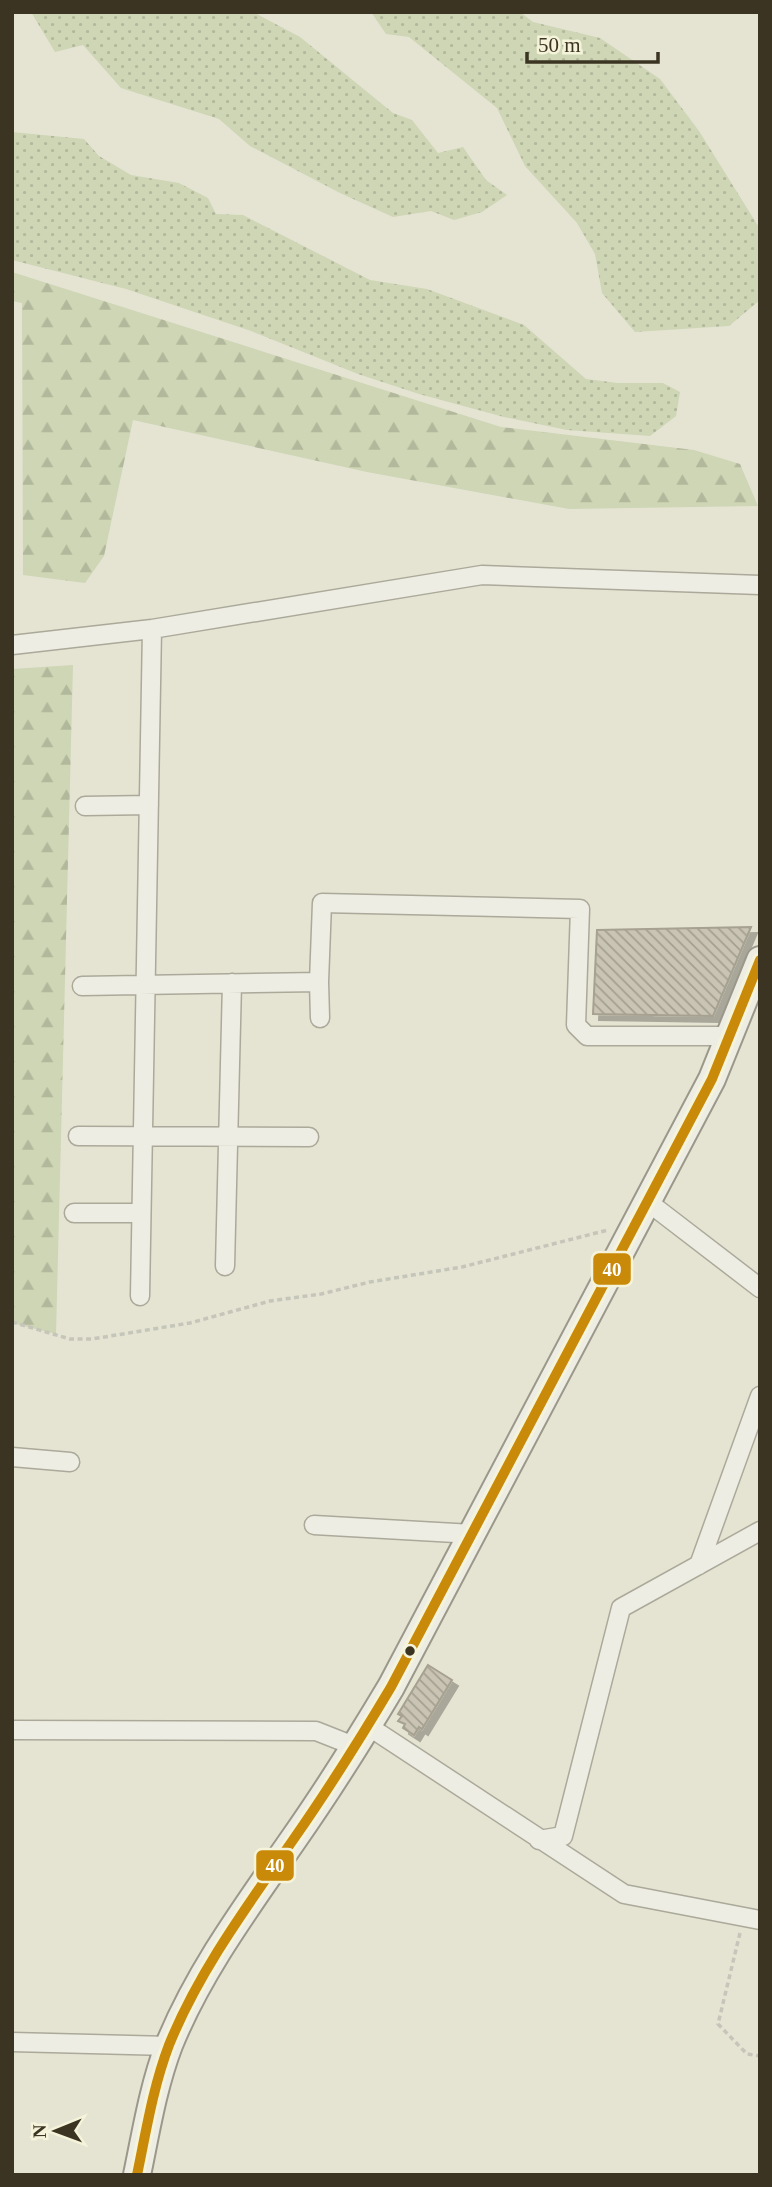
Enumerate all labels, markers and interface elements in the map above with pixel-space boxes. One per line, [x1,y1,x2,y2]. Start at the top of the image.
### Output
scale bar [527,21,658,65]
text: 50 m [538,33,581,57]
line badge: 40 [592,1252,632,1286]
text: 40 [603,1259,622,1280]
unlabelled marker [403,1644,417,1658]
line badge: 40 [255,1849,295,1882]
text: 40 [266,1855,285,1876]
north arrow [21,2096,91,2166]
text: N [29,2124,50,2138]

